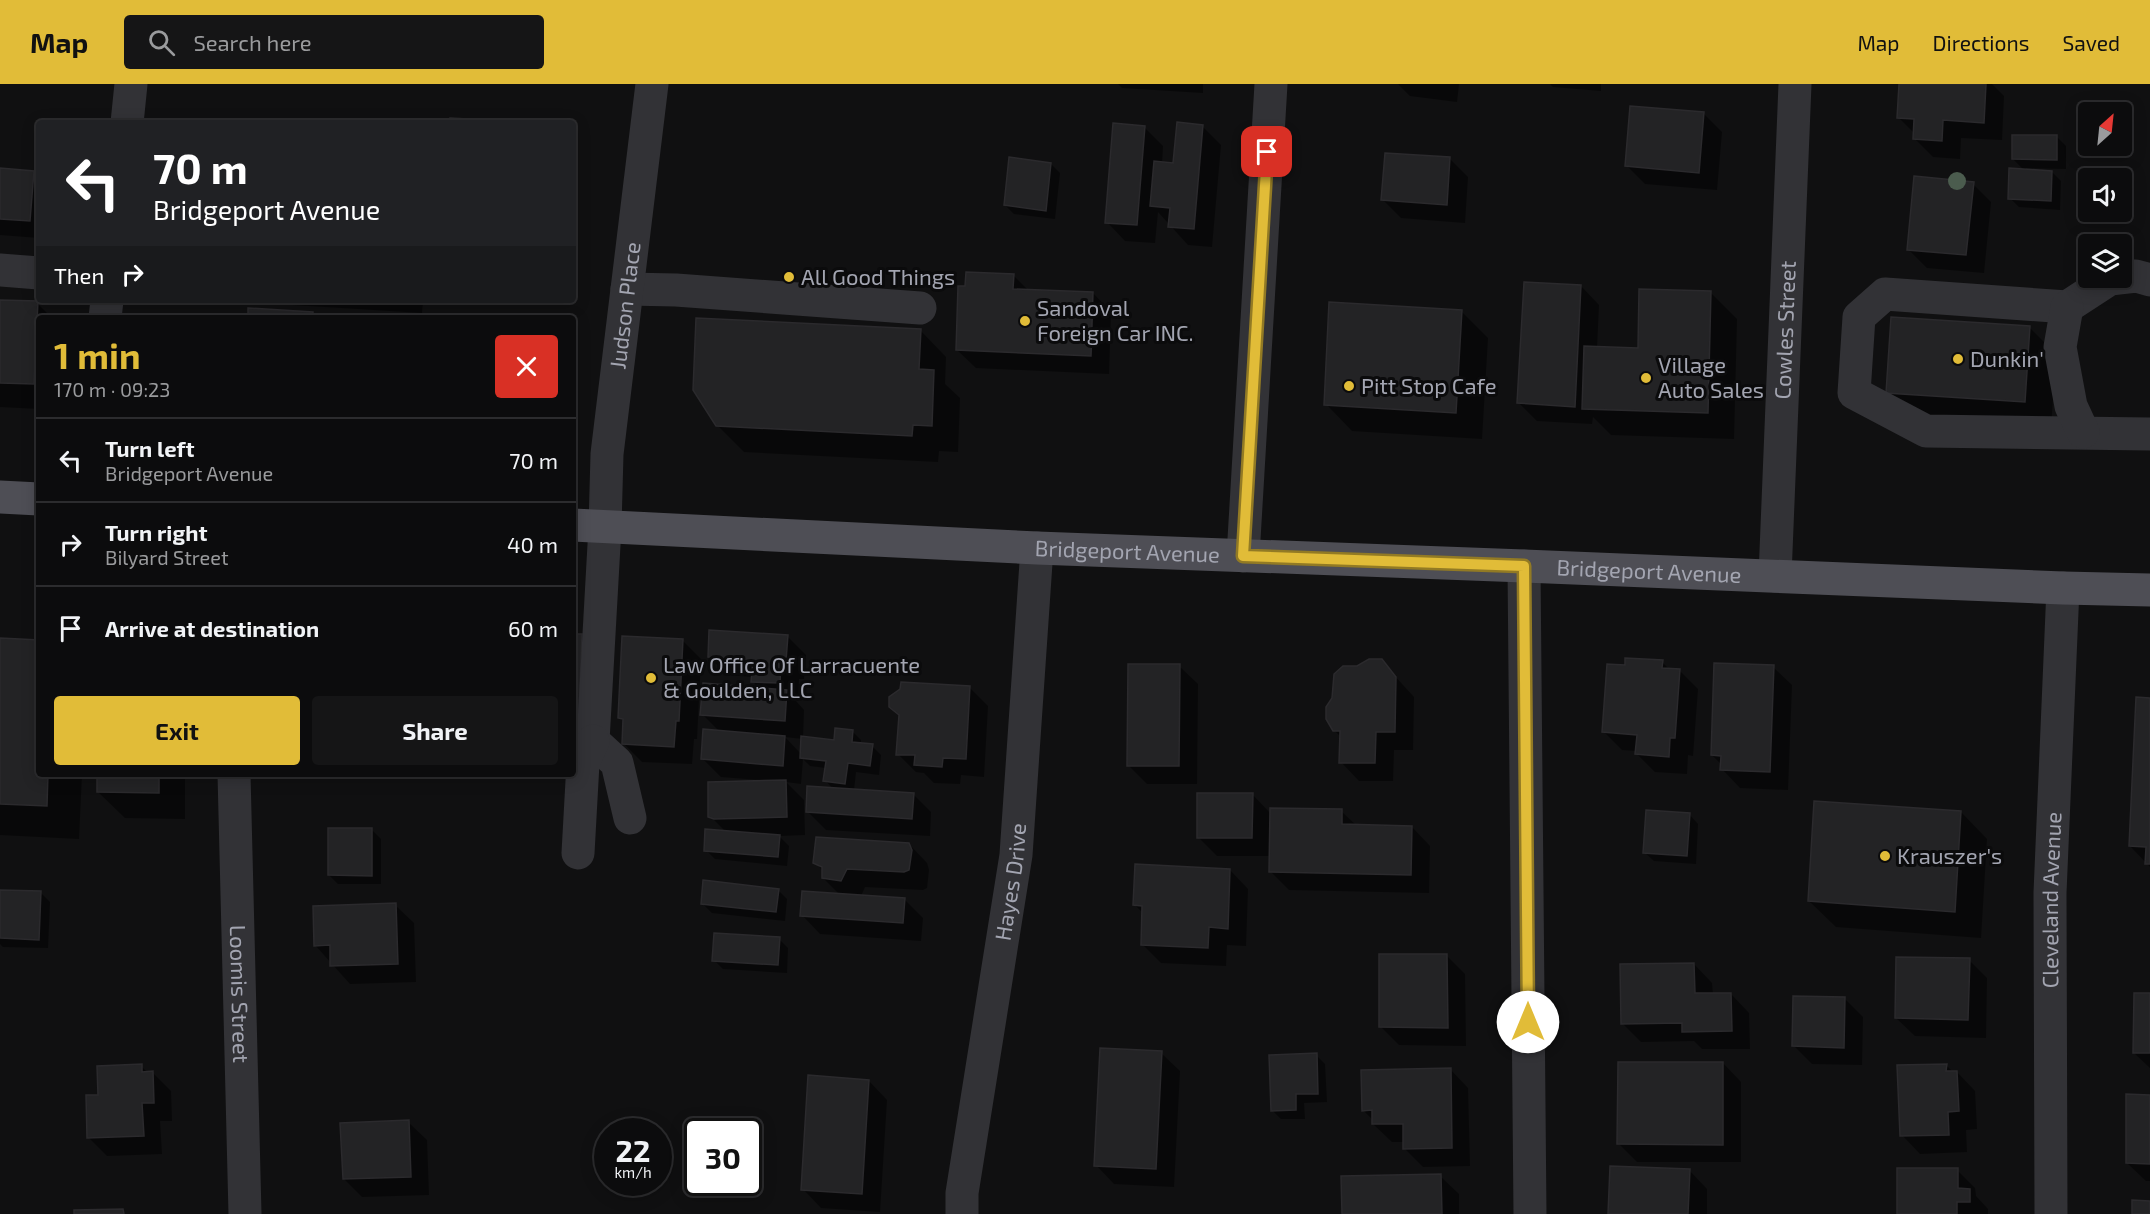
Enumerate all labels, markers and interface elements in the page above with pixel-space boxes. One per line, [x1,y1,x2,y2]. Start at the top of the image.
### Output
search box [124,15,544,69]
text: Map [30,25,88,59]
icon: search [145,26,178,59]
text: Search here [193,29,312,55]
text: Map [1857,30,1900,55]
text: Directions [1933,30,2029,55]
text: Saved [2062,30,2120,55]
north arrow [2078,102,2132,156]
map controls [2078,102,2132,288]
pin [1241,126,1292,177]
icon: arrive [1250,135,1283,168]
text: 70 m [153,142,248,192]
icon: left [54,144,132,222]
button: sound [2078,168,2132,222]
text: Bridgeport Avenue [153,193,380,225]
button: layers [2078,234,2132,288]
street label: Judson Place [603,240,645,371]
icon: right [116,258,149,291]
street label: Cowles Street [1768,260,1800,400]
text: Then [54,262,104,288]
place label: All Good Things [801,263,955,289]
marker: All Good Things [782,270,796,284]
place label: Sandoval Foreign Car INC. [1037,294,1194,345]
marker: Sandoval Foreign Car INC. [1018,314,1032,328]
text: 1 min [54,333,141,376]
button: close [495,335,558,398]
place label: Dunkin' [1970,345,2044,371]
place label: Village Auto Sales [1658,351,1764,402]
marker: Dunkin' [1951,352,1965,366]
marker: Village Auto Sales [1639,371,1653,385]
place label: Pitt Stop Cafe [1361,372,1496,398]
text: 170 m · 09:23 [54,377,170,401]
marker: Pitt Stop Cafe [1342,379,1356,393]
text: Turn left [105,435,194,461]
icon: left [54,444,87,477]
text: 70 m [509,447,558,473]
text: Bridgeport Avenue [105,461,273,485]
text: Turn right [105,519,207,545]
icon: right [54,528,87,561]
text: 40 m [507,531,558,557]
street label: Bridgeport Avenue [1034,534,1220,567]
text: Bilyard Street [105,545,229,569]
street label: Bridgeport Avenue [1556,553,1742,587]
icon: arrive [54,612,87,645]
text: Arrive at destination [105,615,319,641]
text: 60 m [508,615,558,641]
place label: Law Office Of Larracuente & Goulden, LLC [663,651,920,702]
marker: Law Office Of Larracuente & Goulden, LLC [644,671,658,685]
button: Exit [54,696,300,765]
button: Share [312,696,558,765]
street label: Cleveland Avenue [2036,811,2065,988]
street label: Hayes Drive [989,822,1030,942]
place label: Krauszer's [1897,842,2002,868]
marker: Krauszer's [1878,849,1892,863]
street label: Loomis Street [226,924,255,1063]
position arrow [1496,990,1560,1054]
speed limit sign: 30 [684,1118,762,1196]
text: 22 [616,1132,650,1168]
text: km/h [614,1163,652,1181]

